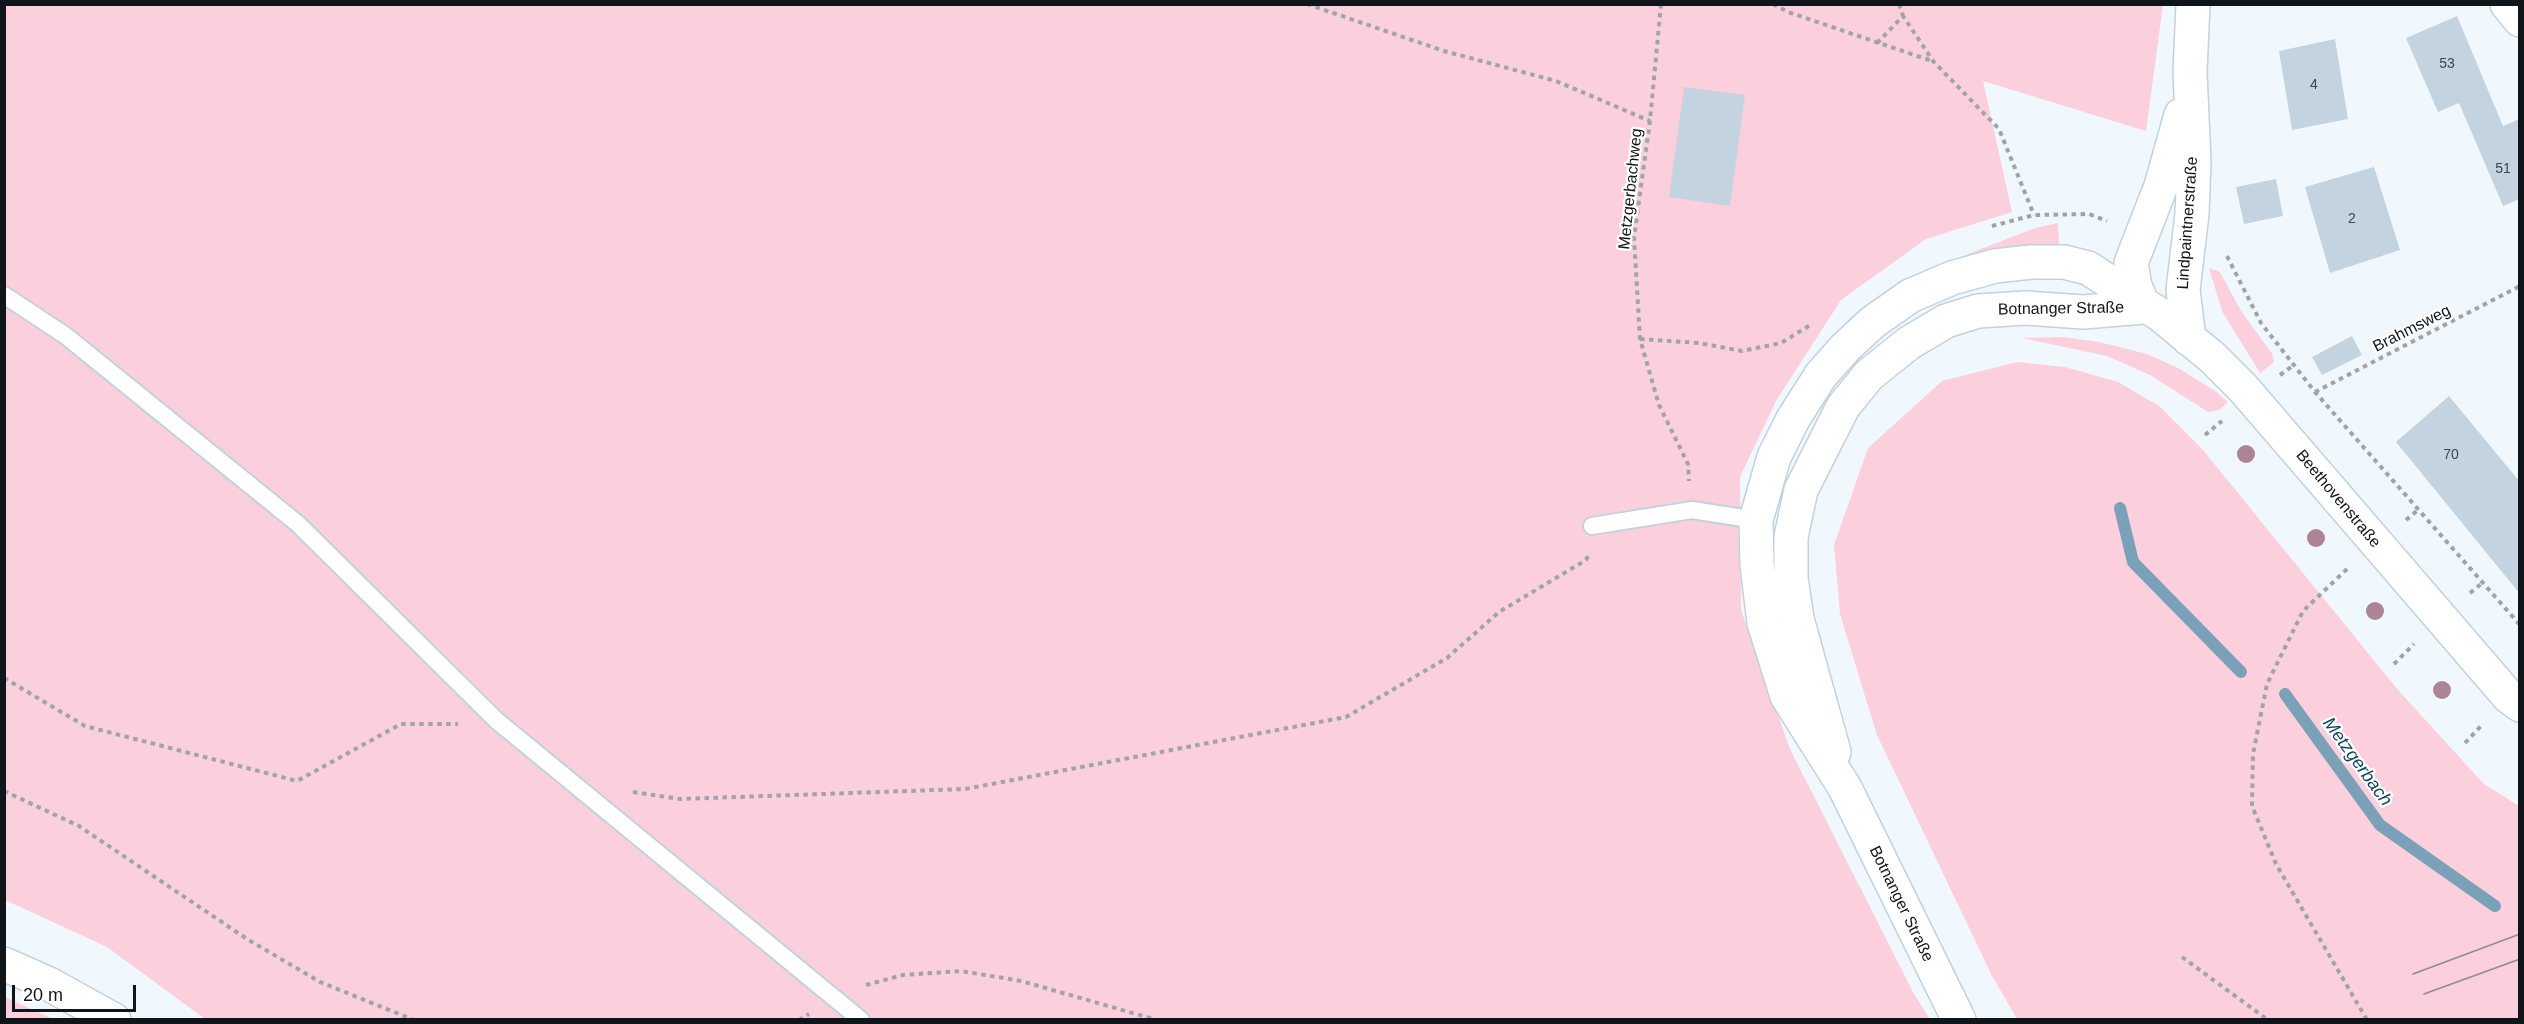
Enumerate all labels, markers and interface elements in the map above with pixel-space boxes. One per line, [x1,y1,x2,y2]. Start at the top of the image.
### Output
house number: 53 [2439,56,2455,72]
house number: 4 [2310,77,2318,93]
street label: Metzgerbachweg [1615,127,1647,251]
street label: Lindpaintnerstraße [2174,156,2202,290]
house number: 51 [2495,161,2511,177]
house number: 2 [2348,211,2356,227]
street label: Botnanger Straße [1998,298,2124,320]
street label: Brahmsweg [2370,301,2454,357]
street label: Beethovenstraße [2291,446,2385,552]
house number: 70 [2443,447,2459,463]
water label: Metzgerbach [2318,714,2396,810]
street label: Botnanger Straße [1865,843,1937,965]
scale bar [15,973,140,1011]
text: 20 m [23,985,63,1005]

